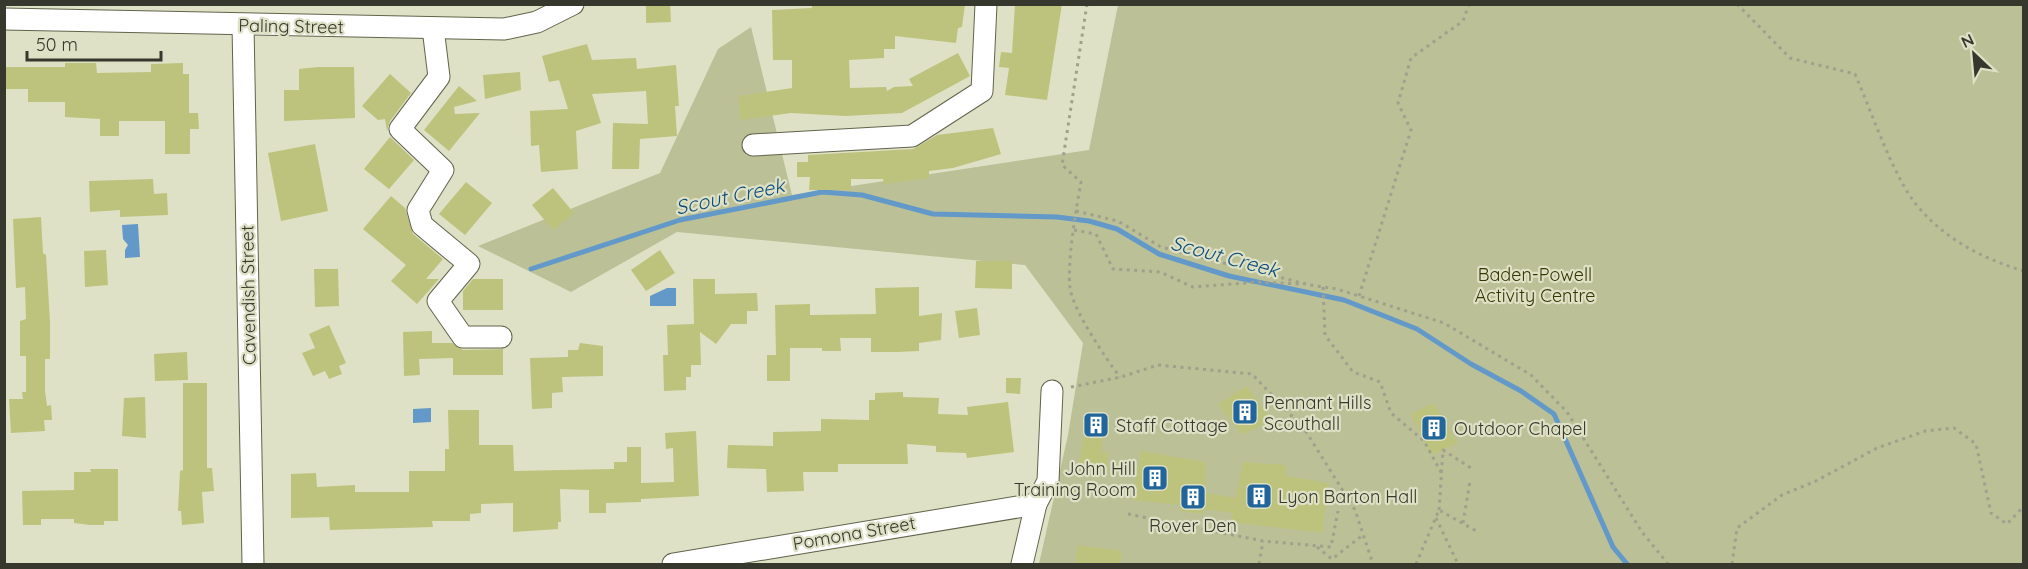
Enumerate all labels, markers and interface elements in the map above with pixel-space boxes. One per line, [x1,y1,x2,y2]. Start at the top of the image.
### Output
street label: Paling Street [238,14,344,38]
scale bar [27,24,160,62]
north arrow [1944,24,2004,84]
text: N [1958,29,1977,52]
text: 50 m [36,33,78,56]
water label: Scout Creek [673,172,789,220]
street label: Cavendish Street [235,225,261,365]
water label: Scout Creek [1168,230,1284,283]
park label: Baden-Powell Activity Centre [1475,263,1595,307]
place label: Pennant Hills Scouthall [1264,391,1371,435]
building icon: Pennant Hills Scouthall [1230,397,1260,427]
building icon: Staff Cottage [1081,410,1111,440]
building icon: Outdoor Chapel [1419,413,1449,443]
place label: Staff Cottage [1116,414,1228,437]
place label: Outdoor Chapel [1454,417,1587,440]
place label: John Hill Training Room [1014,457,1136,501]
building icon: John Hill Training Room [1140,463,1170,493]
building icon: Lyon Barton Hall [1244,481,1274,511]
building icon: Rover Den [1178,482,1208,512]
place label: Lyon Barton Hall [1278,485,1417,508]
street label: Pomona Street [791,511,917,555]
place label: Rover Den [1149,514,1237,537]

